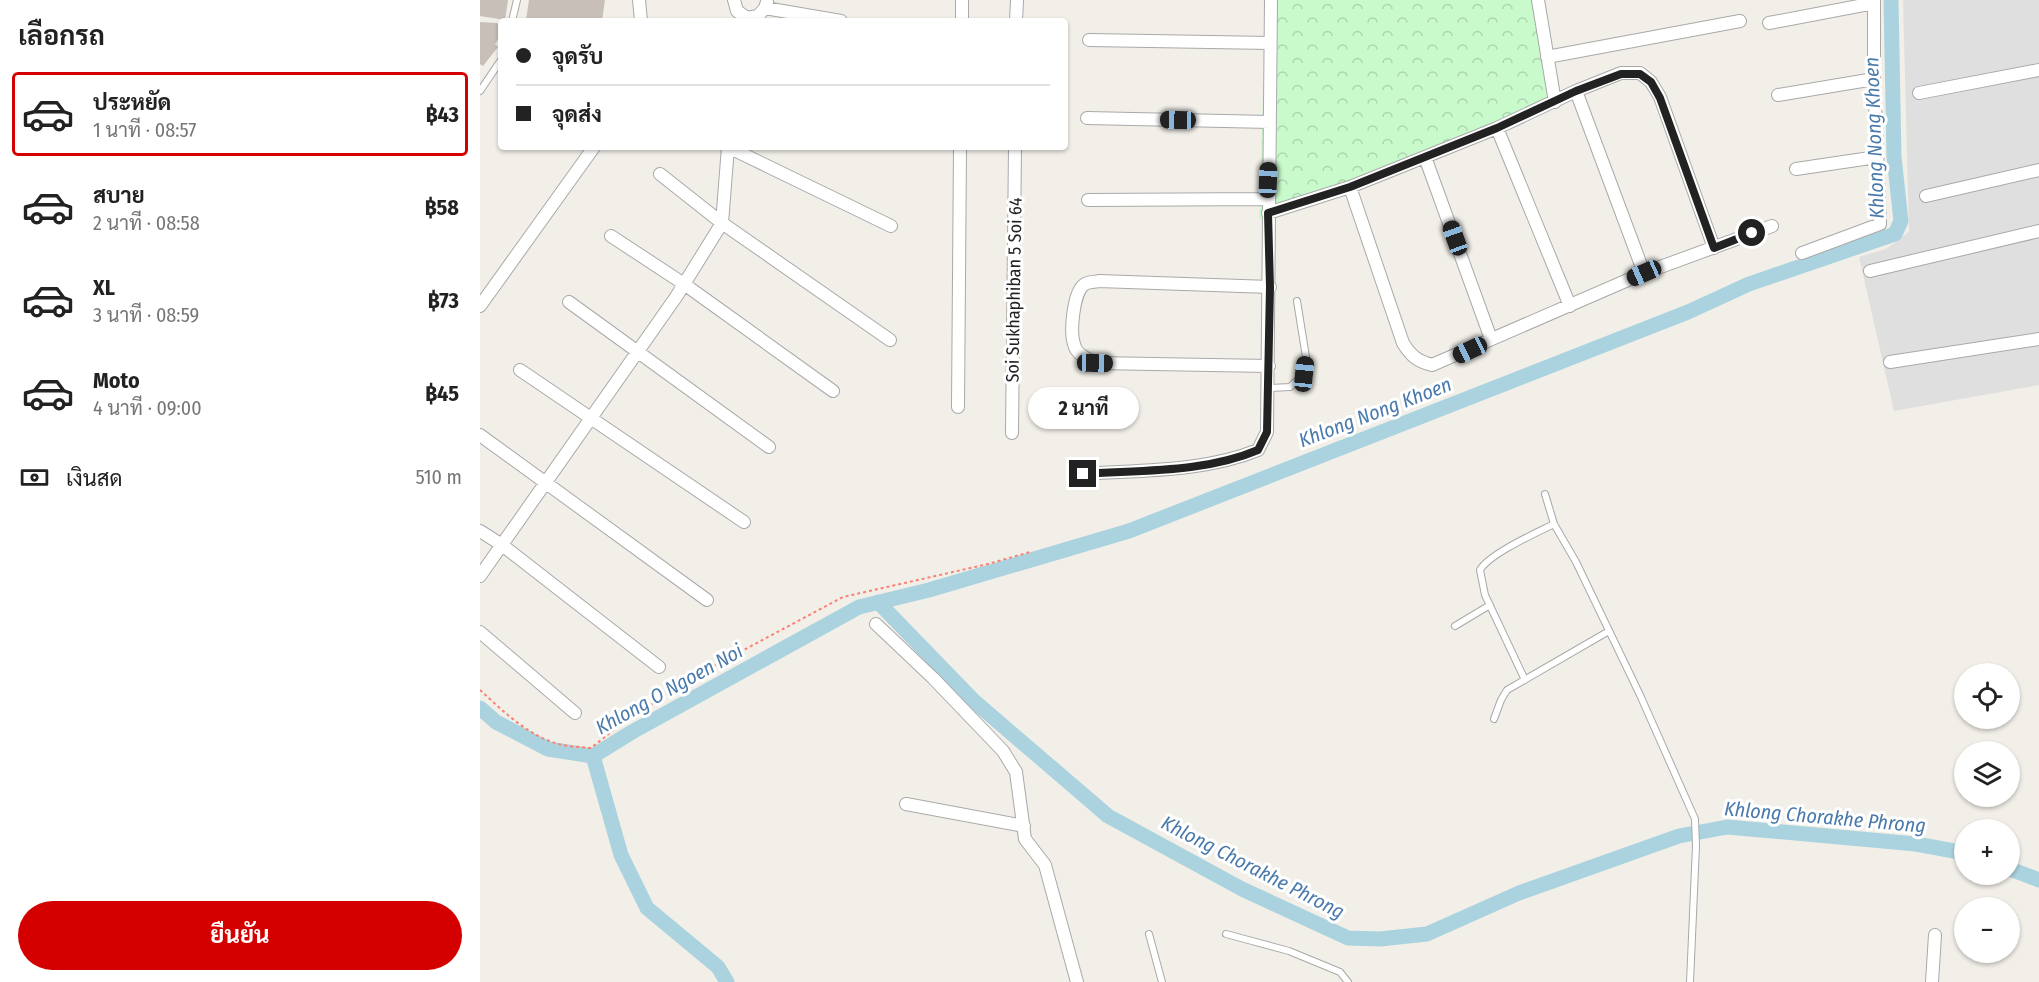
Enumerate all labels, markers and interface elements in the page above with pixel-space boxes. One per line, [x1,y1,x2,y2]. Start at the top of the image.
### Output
text: เลือกรถ [18,20,105,52]
text: จุดรับ [552,43,603,70]
water label: Khlong Nong Khoen [1859,57,1889,219]
icon: car [21,87,75,141]
text: ประหยัด [93,89,171,116]
text: ฿43 [426,101,459,128]
text: จุดส่ง [552,101,602,128]
car [1160,111,1196,129]
text: 1 นาที · 08:57 [93,118,196,142]
car [1258,162,1278,198]
icon: car [21,180,75,234]
text: สบาย [93,182,145,209]
text: ฿58 [425,194,459,221]
street label: Soi Sukhaphiban 5 Soi 64 [1001,197,1027,383]
text: 2 นาที · 08:58 [93,211,200,235]
car [1440,218,1470,258]
route start [1738,219,1765,246]
car [1624,257,1664,289]
icon: car [21,273,75,327]
text: XL [93,274,115,301]
text: ฿73 [428,287,459,314]
text: 3 นาที · 08:59 [93,303,199,327]
car [1450,334,1490,366]
car [1077,354,1113,372]
car [1293,355,1315,393]
icon: car [21,366,75,420]
text: Moto [93,367,140,394]
water label: Khlong Nong Khoen [1295,372,1455,452]
text: ฿45 [425,380,459,407]
callout: 2 นาที [1028,387,1138,429]
text: 4 นาที · 09:00 [93,396,202,420]
text: 2 นาที [1058,396,1109,420]
route end [1069,460,1096,487]
icon: cash [18,461,51,494]
text: เงินสด [66,465,123,492]
text: 510 m [416,465,462,489]
water label: Khlong O Ngoen Noi [591,639,747,739]
map controls [1954,663,2020,963]
button: locate [1954,663,2020,729]
button: layers [1954,741,2020,807]
water label: Khlong Chorakhe Phrong [1723,796,1927,838]
water label: Khlong Chorakhe Phrong [1157,810,1349,924]
button: + [1954,819,2020,885]
button: − [1954,897,2020,963]
button: ยืนยัน [18,901,462,970]

